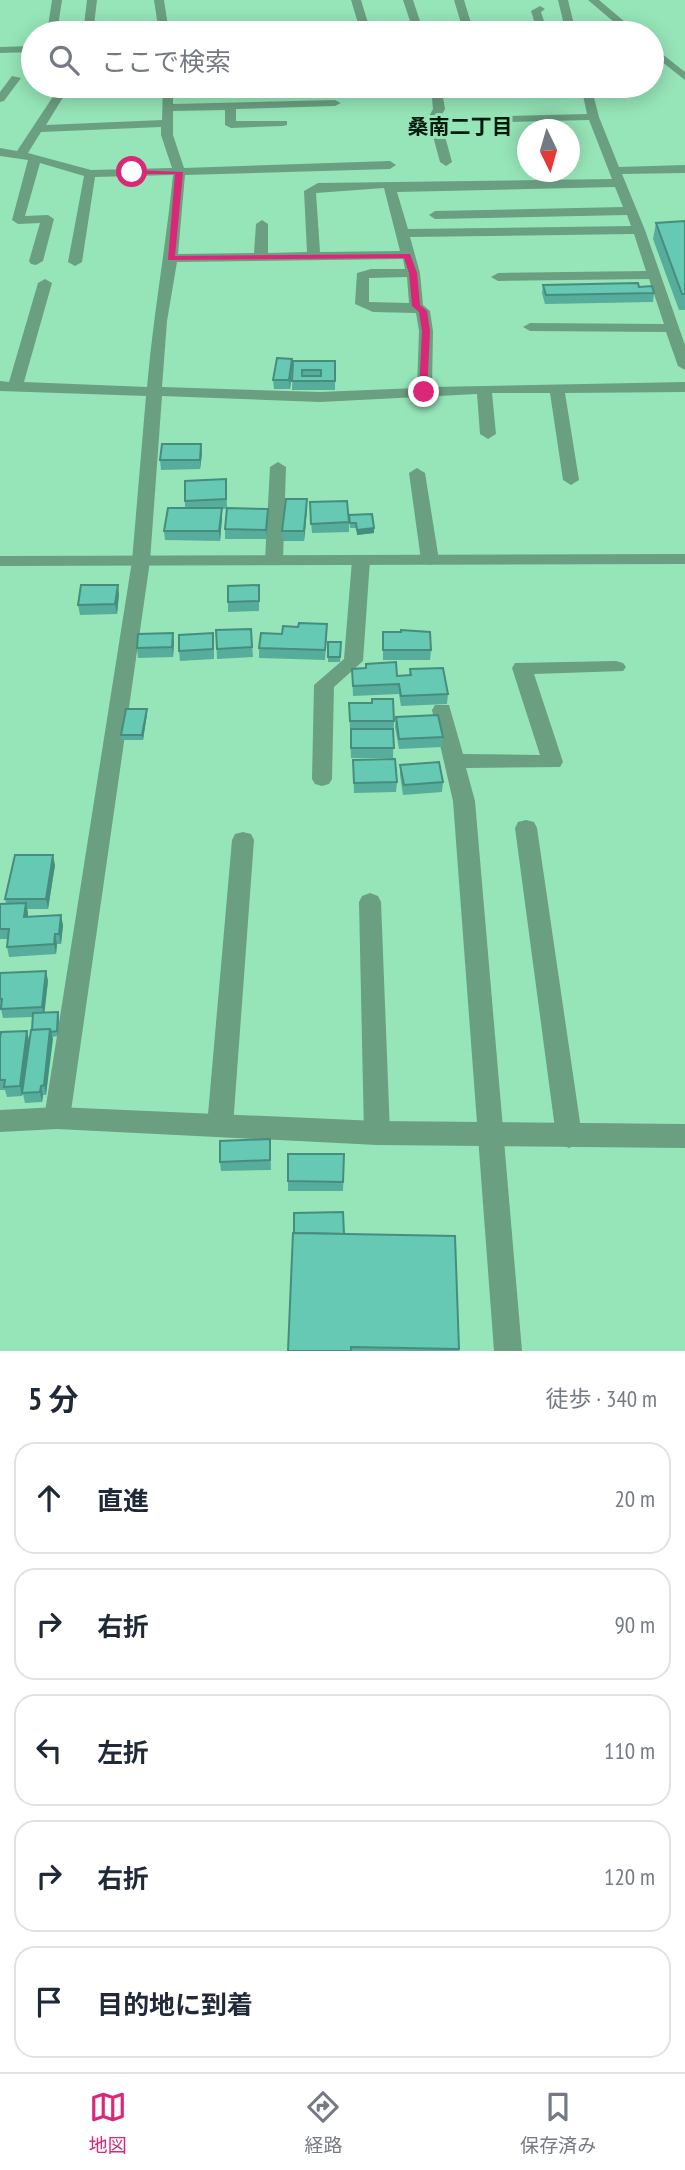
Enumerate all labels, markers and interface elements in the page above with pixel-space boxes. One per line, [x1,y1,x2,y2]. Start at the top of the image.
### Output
search box [21,21,664,98]
icon: search [45,41,83,79]
text: ここで検索 [101,45,231,78]
district label: 桑南二丁目 [408,113,513,140]
north arrow [517,119,580,182]
route start [116,156,147,187]
route end [408,376,439,407]
text: 5 分 [28,1379,79,1418]
text: 徒歩 · 340 m [545,1384,657,1413]
icon: ahead [30,1479,68,1517]
text: 直進 [97,1484,149,1517]
text: 20 m [614,1484,655,1513]
icon: right [30,1605,68,1643]
text: 右折 [97,1610,149,1643]
text: 90 m [614,1610,655,1639]
icon: left [30,1731,68,1769]
text: 左折 [97,1736,149,1769]
text: 110 m [604,1736,655,1765]
icon: right [30,1857,68,1895]
text: 右折 [97,1862,149,1895]
text: 120 m [604,1862,655,1891]
icon: arrive [30,1983,68,2021]
text: 目的地に到着 [97,1988,253,2021]
tab: 地図 [89,2088,127,2157]
tab: 経路 [304,2088,342,2157]
tab: 保存済み [520,2088,596,2157]

